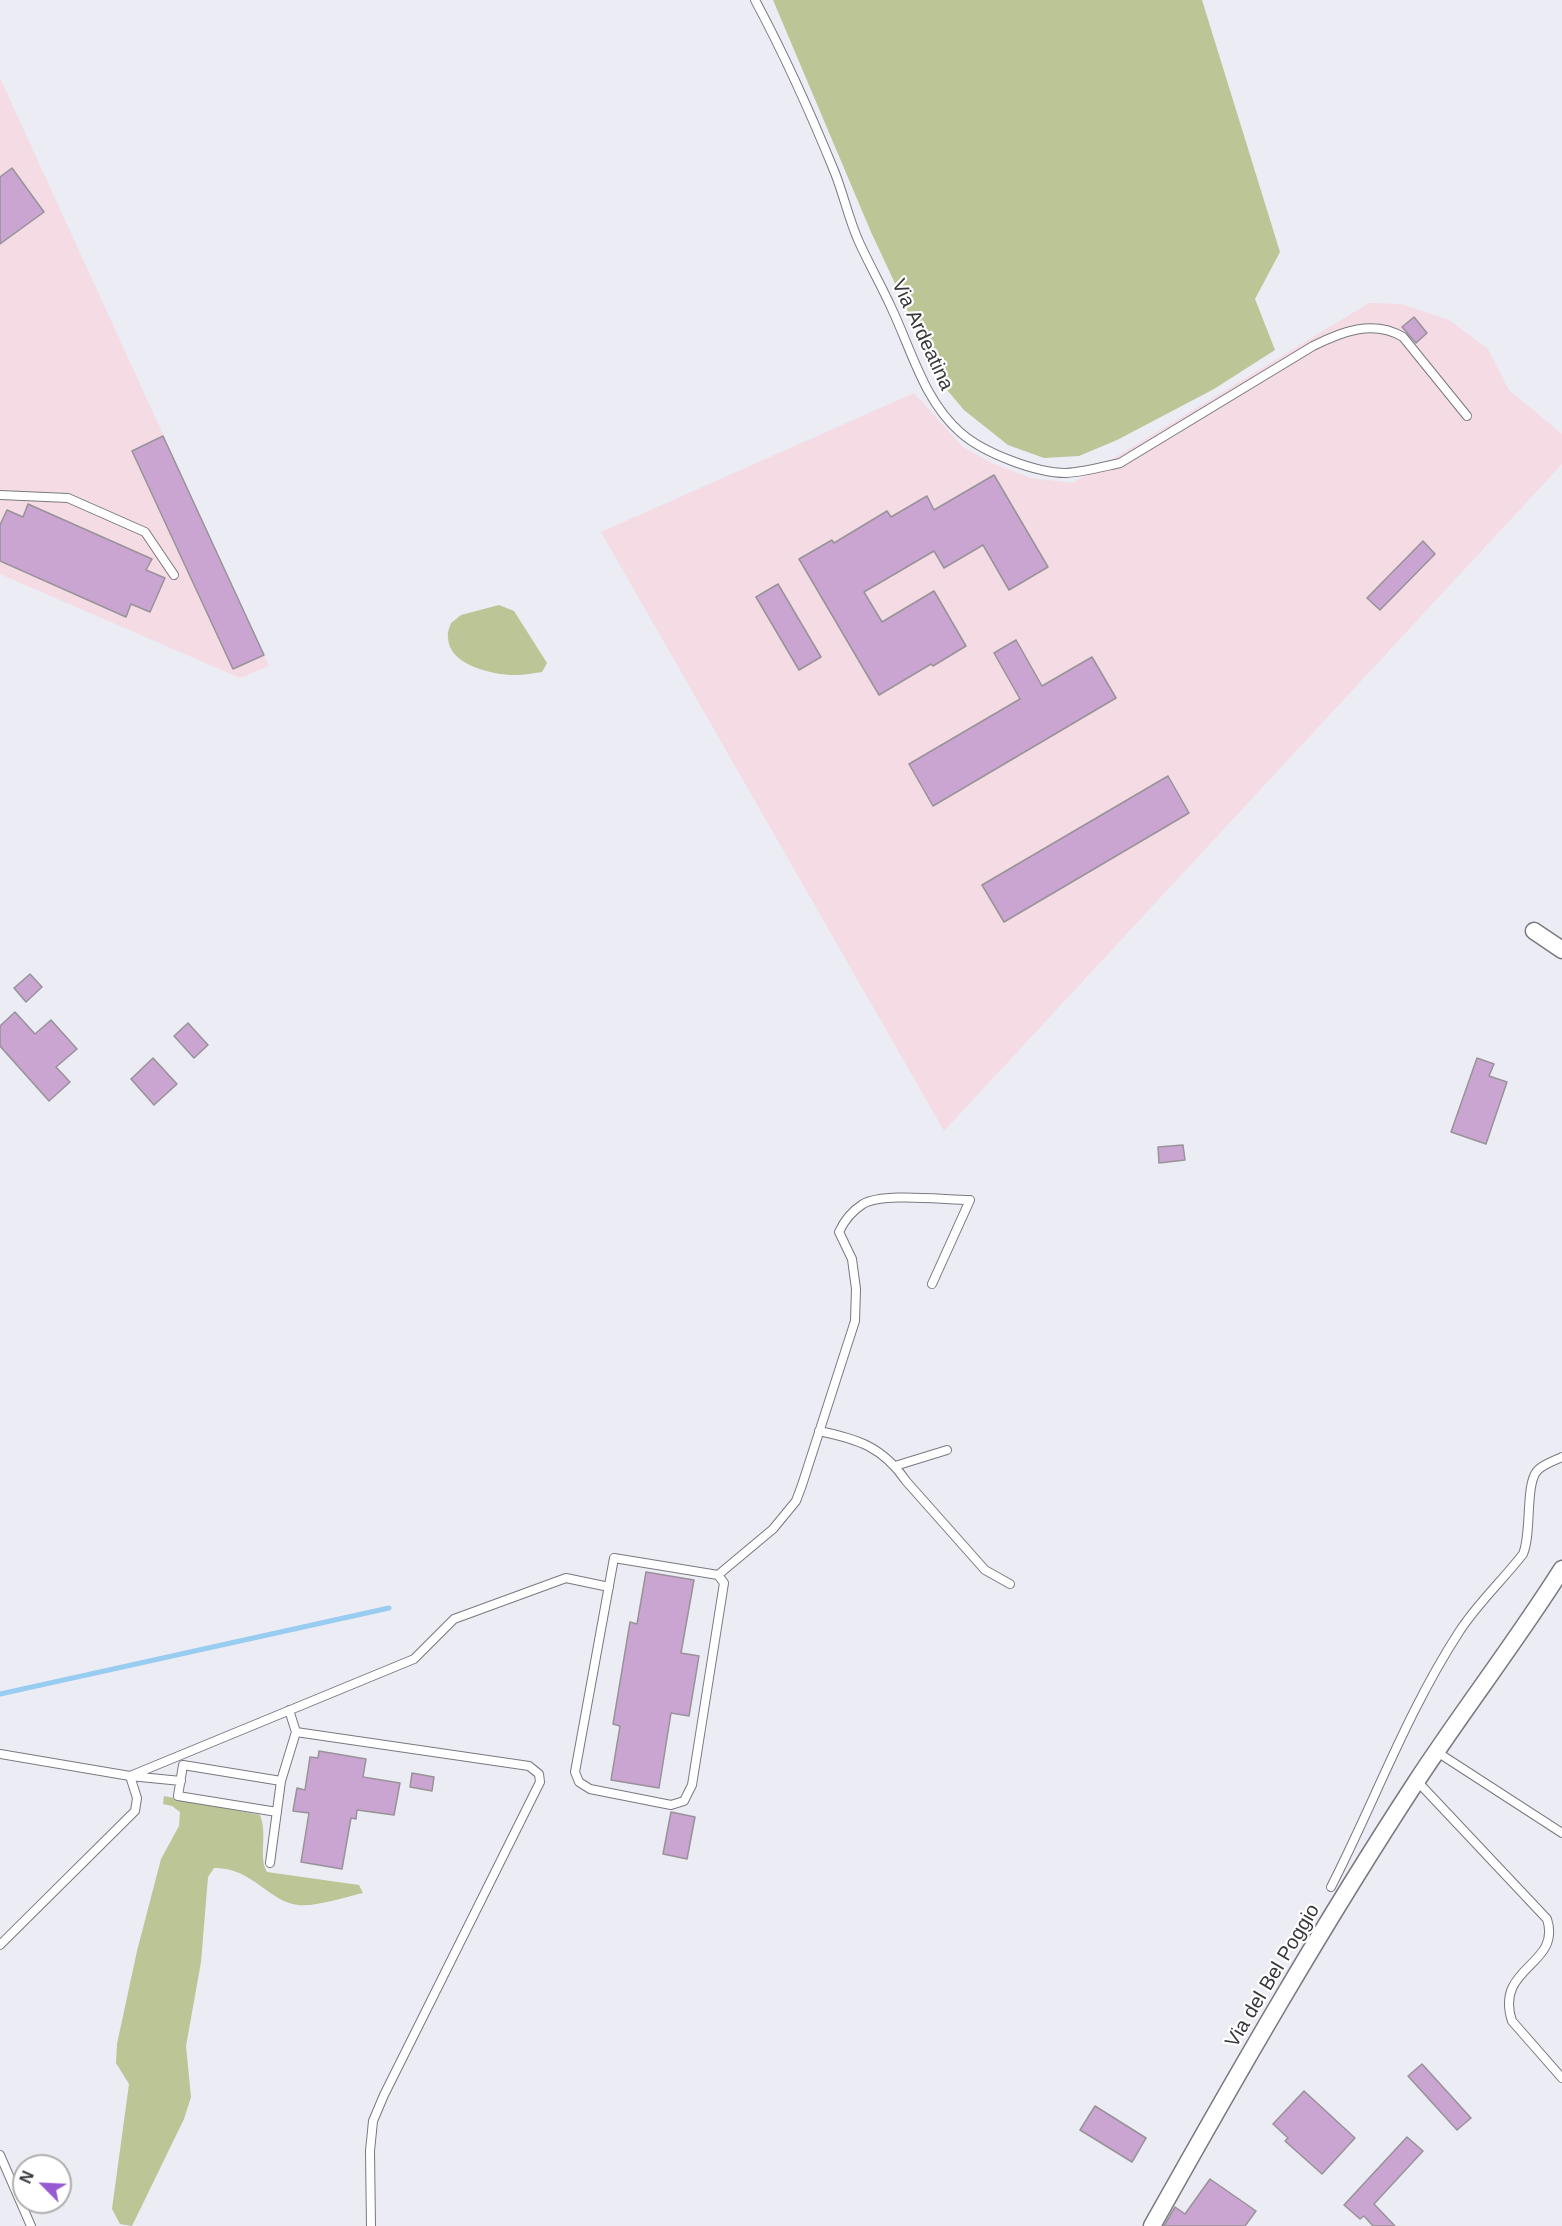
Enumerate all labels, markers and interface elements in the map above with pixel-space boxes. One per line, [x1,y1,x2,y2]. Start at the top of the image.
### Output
street label: Via Ardeatina [886,276,958,394]
street label: Via del Bel Poggio [1221,1900,1325,2052]
north arrow [12,2154,72,2214]
text: N [17,2169,37,2186]

